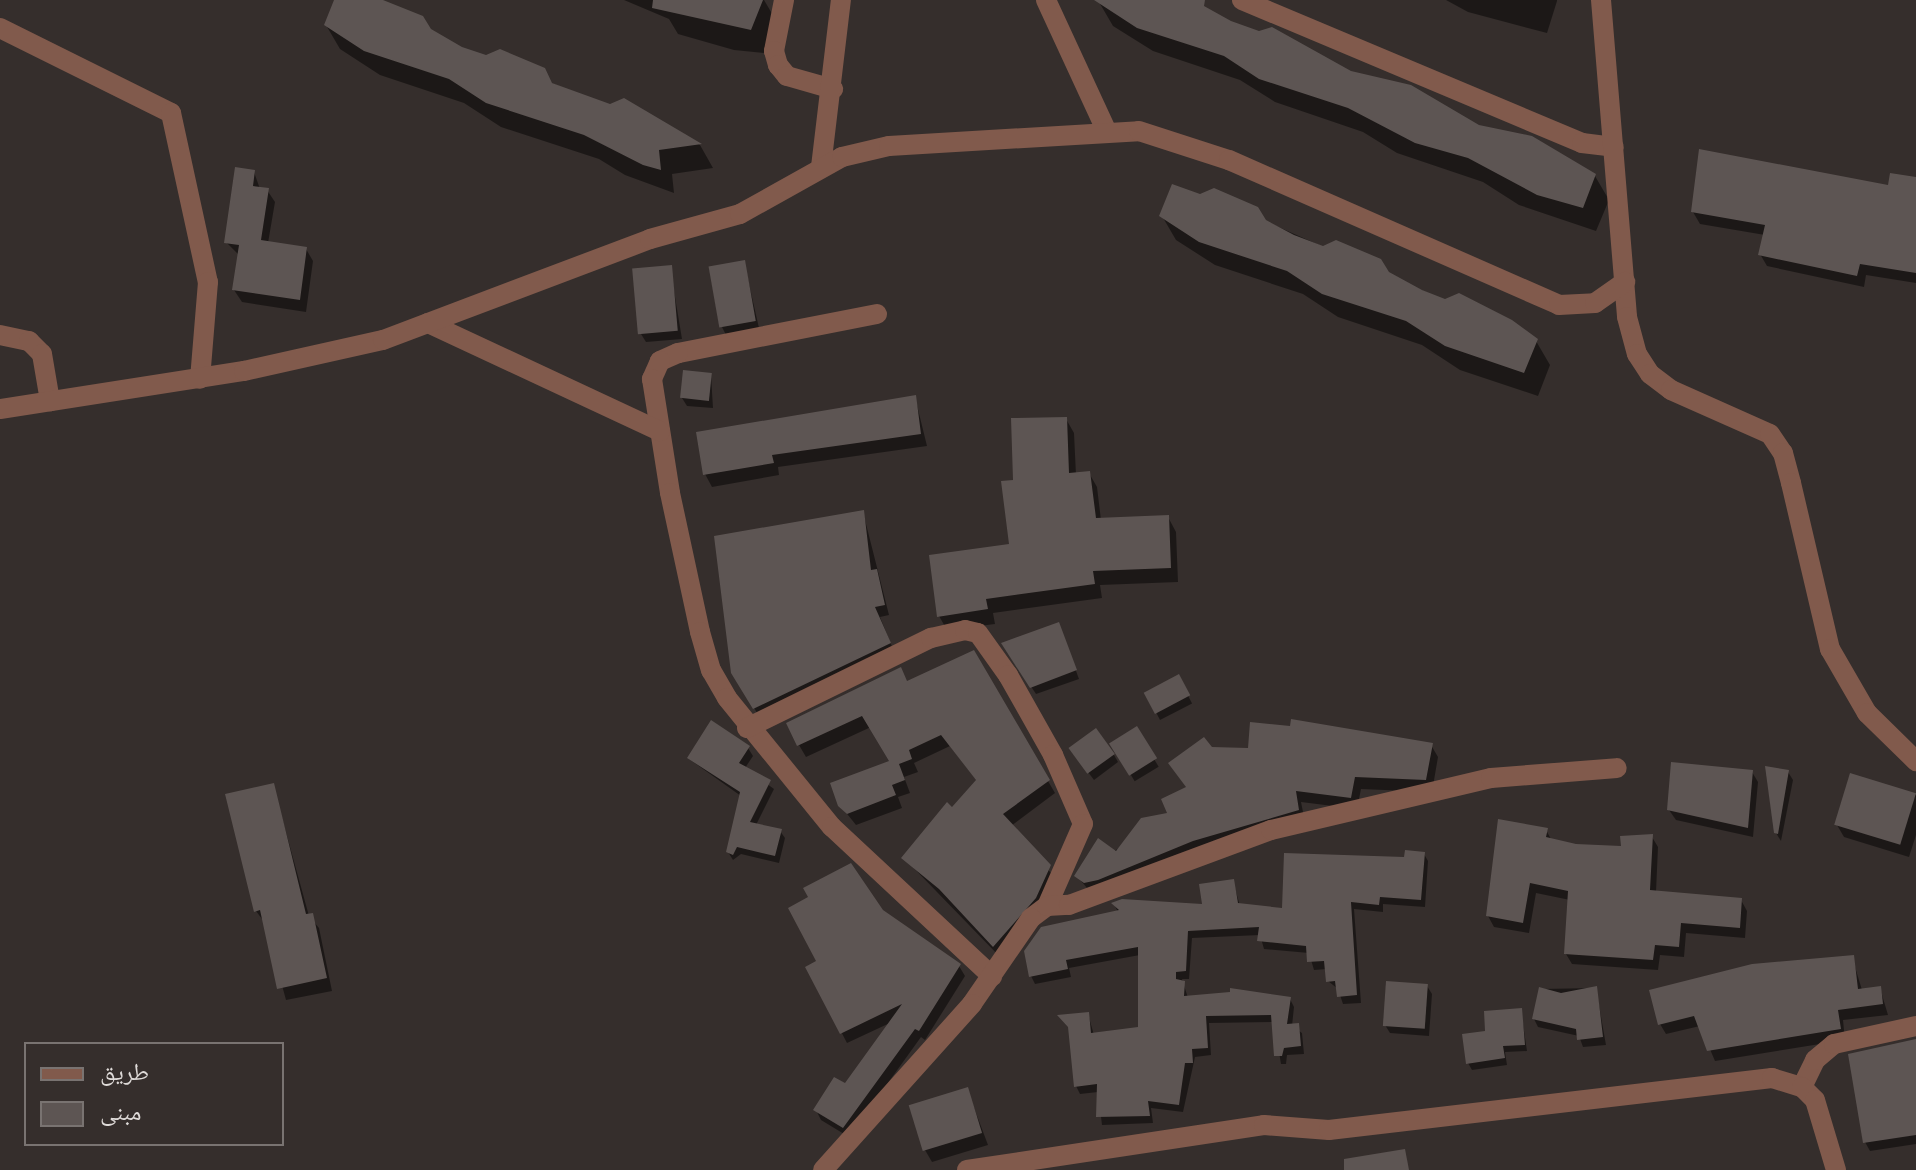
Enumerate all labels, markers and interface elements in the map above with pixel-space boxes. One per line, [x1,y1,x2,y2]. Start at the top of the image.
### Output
legend [24,1042,284,1146]
text: طريق [100,1058,149,1086]
text: مبنى [100,1098,141,1126]

